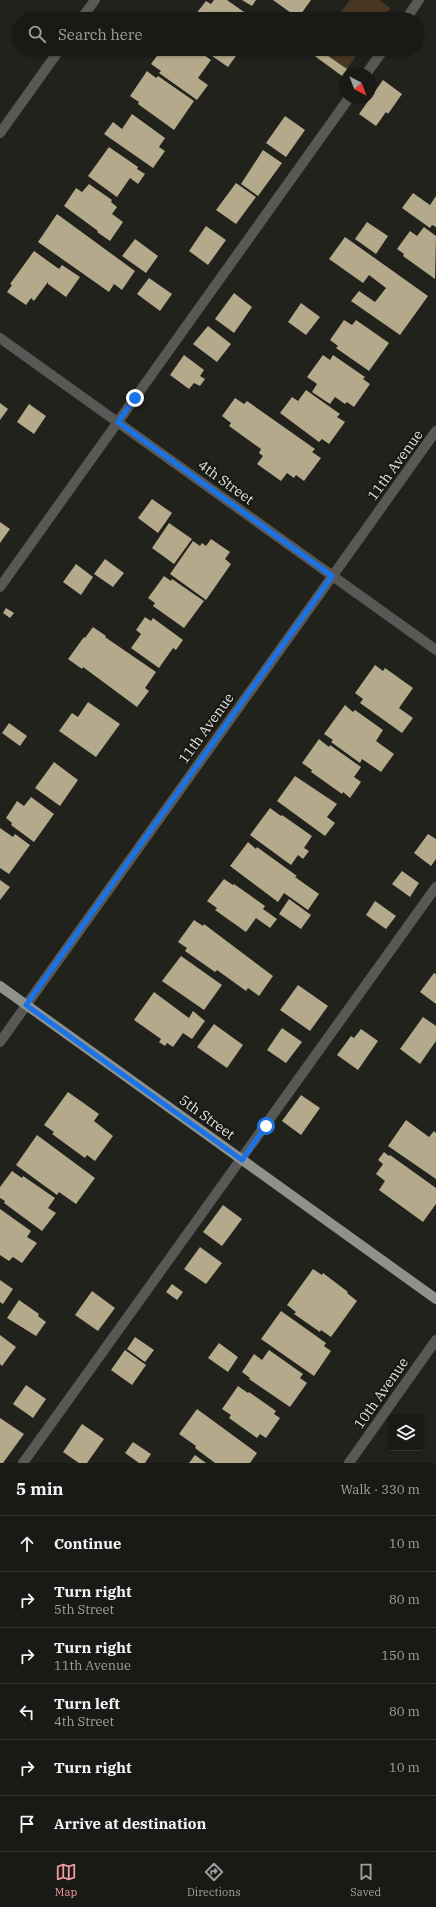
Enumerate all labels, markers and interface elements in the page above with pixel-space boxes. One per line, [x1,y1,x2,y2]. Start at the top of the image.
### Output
search box [12,12,424,56]
icon: search [26,23,48,45]
text: Search here [58,25,143,44]
north arrow [340,68,376,104]
route end [126,389,144,407]
street label: 11th Avenue [363,426,427,504]
street label: 4th Street [195,456,257,508]
street label: 11th Avenue [174,689,238,767]
street label: 5th Street [176,1091,238,1143]
route start [257,1117,275,1135]
street label: 10th Avenue [350,1354,412,1432]
map controls [388,1415,424,1451]
button: layers [388,1415,424,1451]
text: 5 min [16,1478,64,1500]
text: Walk · 330 m [341,1481,420,1498]
icon: ahead [16,1533,38,1555]
text: Continue [54,1534,121,1553]
text: 10 m [389,1535,420,1552]
text: Turn right [54,1582,132,1601]
icon: right [16,1589,38,1611]
text: 80 m [389,1591,420,1608]
text: 5th Street [54,1601,114,1618]
text: Turn right [54,1638,132,1657]
icon: right [16,1645,38,1667]
text: 150 m [381,1647,420,1664]
text: 11th Avenue [54,1657,131,1674]
text: Turn left [54,1694,120,1713]
icon: left [16,1701,38,1723]
text: 80 m [389,1703,420,1720]
text: 4th Street [54,1713,114,1730]
icon: right [16,1757,38,1779]
text: Turn right [54,1758,132,1777]
text: 10 m [389,1759,420,1776]
icon: arrive [16,1813,38,1835]
text: Arrive at destination [54,1814,206,1833]
tab: Map [55,1861,77,1899]
tab: Directions [187,1861,241,1899]
tab: Saved [350,1861,381,1899]

